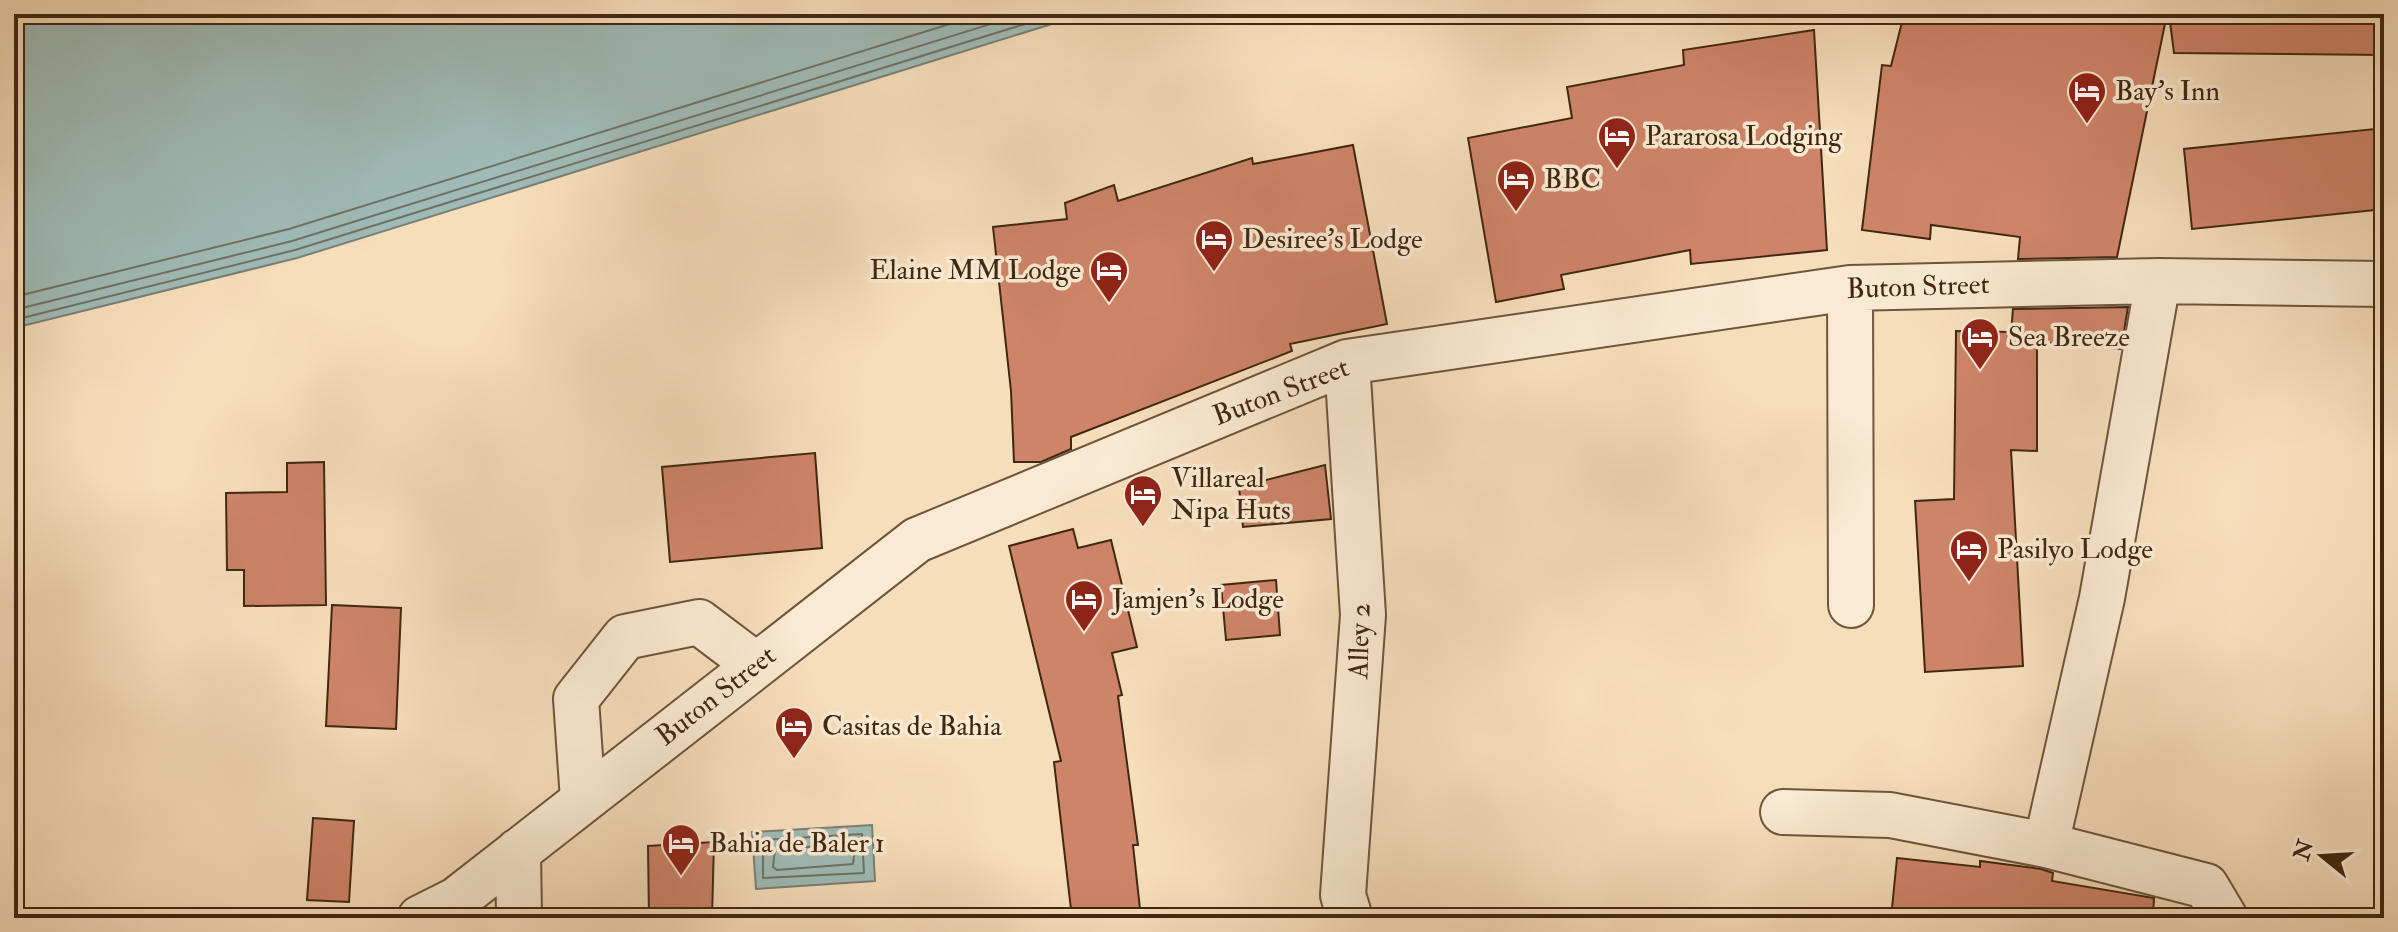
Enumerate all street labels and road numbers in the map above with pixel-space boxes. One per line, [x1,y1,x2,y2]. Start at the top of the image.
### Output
street label: Buton Street [1846,267,1990,307]
street label: Buton Street [1208,350,1354,434]
street label: Alley 2 [1341,602,1379,681]
street label: Buton Street [649,638,783,754]

